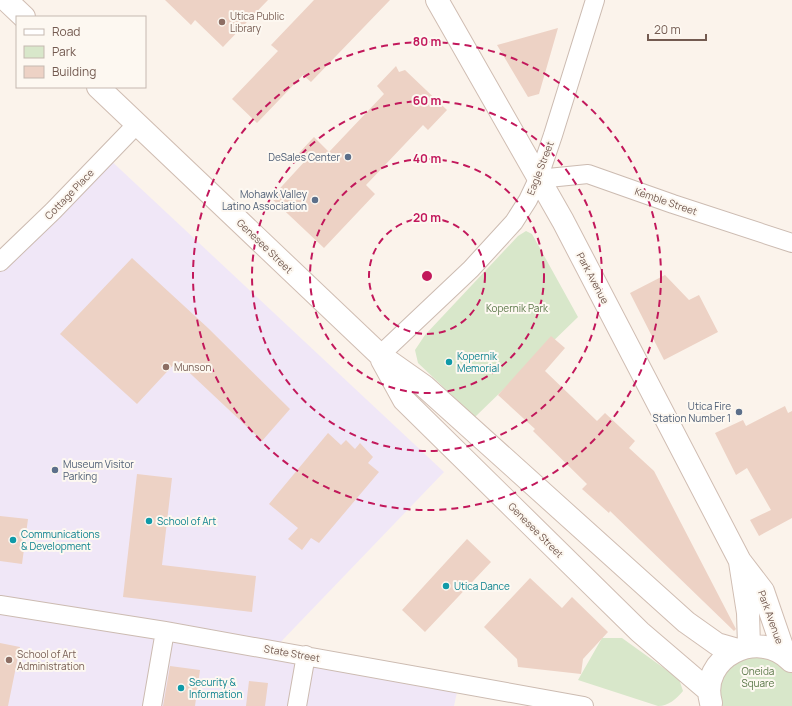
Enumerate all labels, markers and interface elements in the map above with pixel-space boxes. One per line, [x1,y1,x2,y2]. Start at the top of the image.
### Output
place label: Utica Public Library [230,9,285,35]
legend [16,16,146,88]
scale bar [648,16,706,42]
marker: Utica Public Library [217,17,227,27]
text: 20 m [654,21,681,38]
text: Road [52,23,80,40]
text: 80 m [413,33,441,50]
text: Park [52,43,77,60]
text: Building [52,63,96,80]
text: 60 m [413,92,441,109]
street label: Eagle Street [523,139,557,197]
place label: DeSales Center [268,150,340,164]
text: 40 m [413,150,441,167]
marker: DeSales Center [343,152,353,162]
street label: Cottage Place [41,166,97,222]
street label: Kemble Street [633,184,699,218]
place label: Mohawk Valley Latino Association [222,187,308,213]
marker: Mohawk Valley Latino Association [310,195,320,205]
text: 20 m [413,209,441,226]
street label: Genesee Street [234,216,296,276]
street label: Park Avenue [574,250,612,306]
centre of rings [420,269,434,283]
park label: Kopernik Park [486,301,549,315]
place label: Kopernik Memorial [457,349,499,375]
marker: Kopernik Memorial [444,357,454,367]
place label: Munson [174,360,211,374]
marker: Munson [161,362,171,372]
place label: Utica Fire Station Number 1 [653,399,731,425]
marker: Utica Fire Station Number 1 [734,407,744,417]
place label: Museum Visitor Parking [63,457,134,483]
marker: Museum Visitor Parking [50,465,60,475]
street label: Genesee Street [505,499,567,561]
place label: School of Art [157,514,216,528]
marker: School of Art [144,516,154,526]
place label: Communications & Development [21,527,100,553]
marker: Communications & Development [8,535,18,545]
place label: Utica Dance [454,579,510,593]
marker: Utica Dance [441,581,451,591]
street label: Park Avenue [755,588,787,646]
street label: State Street [263,641,321,665]
place label: School of Art Administration [17,647,85,673]
marker: School of Art Administration [4,655,14,665]
park label: Oneida Square [742,664,775,690]
place label: Security & Information [189,675,242,701]
marker: Security & Information [176,683,186,693]

